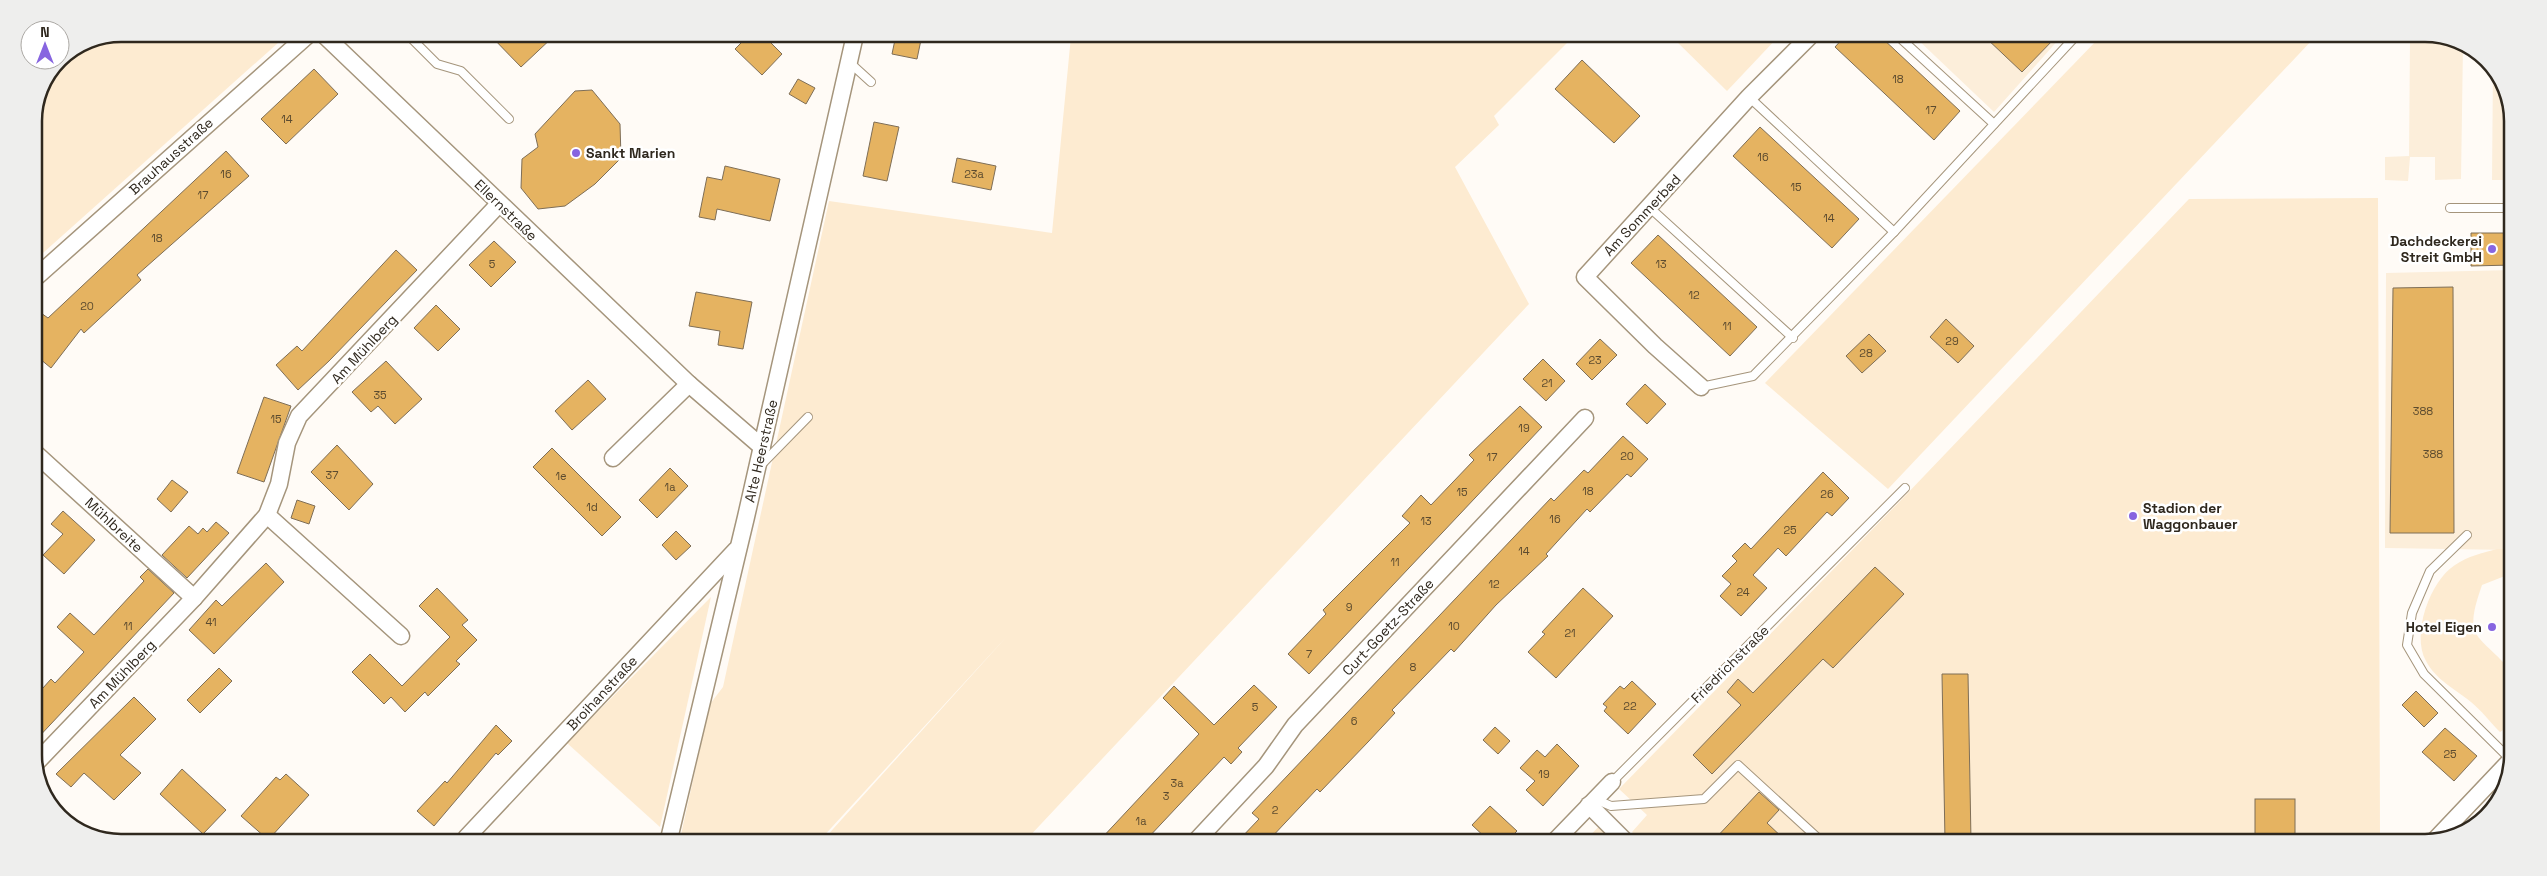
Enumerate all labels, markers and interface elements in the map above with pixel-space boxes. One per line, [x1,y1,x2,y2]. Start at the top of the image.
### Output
north arrow [20,20,70,70]
text: N [40,23,50,41]
house number: 18 [1892,72,1904,86]
house number: 17 [1926,103,1936,117]
house number: 14 [281,112,293,126]
street label: Brauhausstraße [125,114,217,198]
place label: Sankt Marien [586,144,675,162]
marker: Sankt Marien [570,147,582,159]
house number: 16 [1757,150,1769,164]
house number: 16 [220,167,232,181]
house number: 23a [964,167,984,181]
street label: Am Sommerbad [1600,170,1684,260]
street label: Ellernstraße [471,175,541,245]
house number: 15 [1790,180,1802,194]
house number: 17 [198,188,208,202]
house number: 14 [1823,211,1835,225]
house number: 18 [151,231,163,245]
place label: Dachdeckerei Streit GmbH [2390,232,2482,266]
marker: Dachdeckerei Streit GmbH [2486,243,2498,255]
house number: 5 [489,257,496,271]
house number: 13 [1655,257,1667,271]
house number: 12 [1688,288,1700,302]
house number: 20 [80,299,94,313]
street label: Am Mühlberg [327,311,401,387]
house number: 11 [1722,319,1732,333]
house number: 29 [1945,334,1959,348]
house number: 28 [1859,346,1873,360]
house number: 23 [1588,353,1602,367]
house number: 21 [1541,376,1553,390]
house number: 35 [373,388,387,402]
street label: Alte Heerstraße [740,398,782,504]
house number: 388 [2413,404,2433,418]
house number: 15 [270,412,282,426]
house number: 19 [1518,421,1530,435]
house number: 388 [2423,447,2443,461]
house number: 20 [1620,449,1634,463]
house number: 17 [1487,450,1497,464]
house number: 37 [326,468,338,482]
house number: 1e [555,469,567,483]
house number: 1a [665,480,676,494]
house number: 18 [1582,484,1594,498]
house number: 15 [1456,485,1468,499]
house number: 26 [1820,487,1834,501]
street label: Mühlbreite [81,494,147,556]
place label: Stadion der Waggonbauer [2143,499,2238,533]
house number: 1d [586,500,598,514]
marker: Stadion der Waggonbauer [2127,510,2139,522]
house number: 16 [1549,512,1561,526]
house number: 13 [1420,514,1432,528]
house number: 25 [1783,523,1797,537]
house number: 14 [1518,544,1530,558]
house number: 11 [1390,555,1400,569]
street label: Curt-Goetz-Straße [1338,575,1438,679]
house number: 12 [1488,577,1500,591]
house number: 24 [1736,585,1750,599]
house number: 9 [1346,600,1353,614]
house number: 41 [205,615,217,629]
place label: Hotel Eigen [2406,618,2482,636]
house number: 11 [123,619,133,633]
house number: 10 [1448,619,1460,633]
street label: Friedrichstraße [1687,621,1773,707]
marker: Hotel Eigen [2486,621,2498,633]
house number: 21 [1564,626,1576,640]
street label: Am Mühlberg [85,636,159,712]
house number: 7 [1306,647,1312,661]
street label: Broihanstraße [563,652,641,734]
house number: 8 [1410,660,1417,674]
house number: 22 [1623,699,1637,713]
house number: 5 [1252,700,1259,714]
house number: 6 [1351,714,1358,728]
house number: 25 [2443,747,2457,761]
house number: 19 [1538,767,1550,781]
house number: 3a [1171,776,1184,790]
house number: 3 [1163,789,1170,803]
house number: 2 [1272,803,1279,817]
house number: 1a [1136,814,1147,828]

